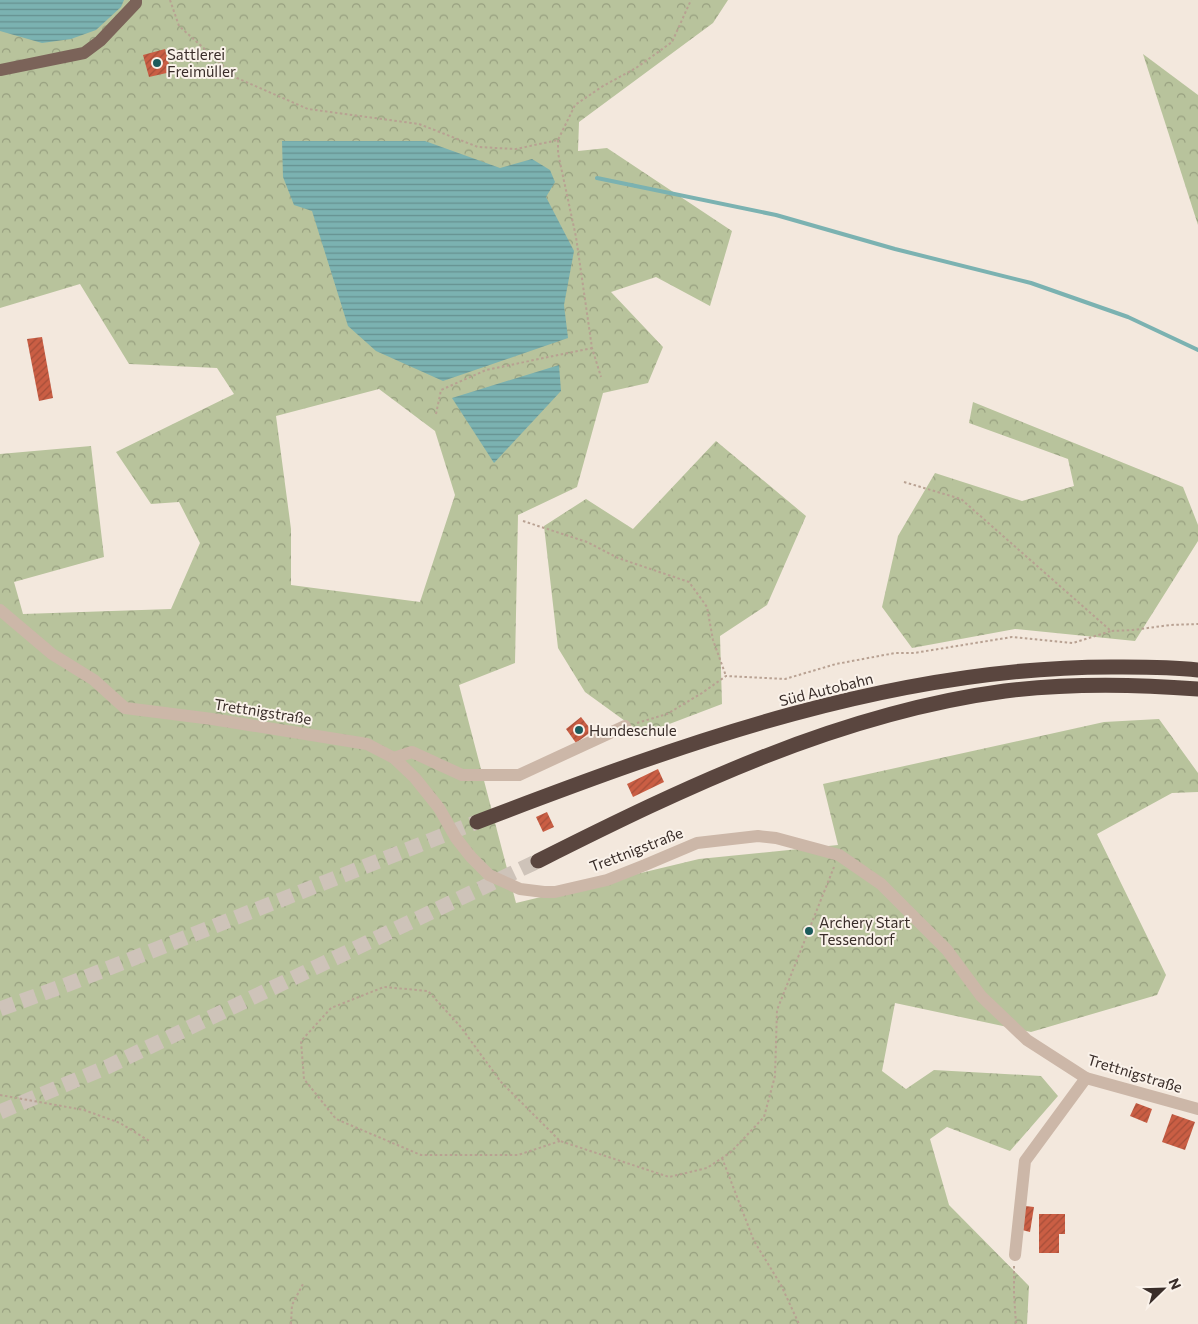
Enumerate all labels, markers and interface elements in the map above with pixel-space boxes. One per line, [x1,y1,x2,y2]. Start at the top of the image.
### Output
place label: Sattlerei Freimüller [167,45,236,80]
marker: Sattlerei Freimüller [151,57,163,69]
street label: Süd Autobahn [777,669,875,709]
street label: Trettnigstraße [213,694,313,728]
place label: Hundeschule [589,721,677,739]
marker: Hundeschule [573,724,585,736]
street label: Trettnigstraße [587,823,685,875]
place label: Archery Start Tessendorf [819,913,910,948]
marker: Archery Start Tessendorf [803,925,815,937]
street label: Trettnigstraße [1085,1050,1185,1096]
north arrow [1138,1264,1188,1314]
text: N [1166,1276,1185,1292]

